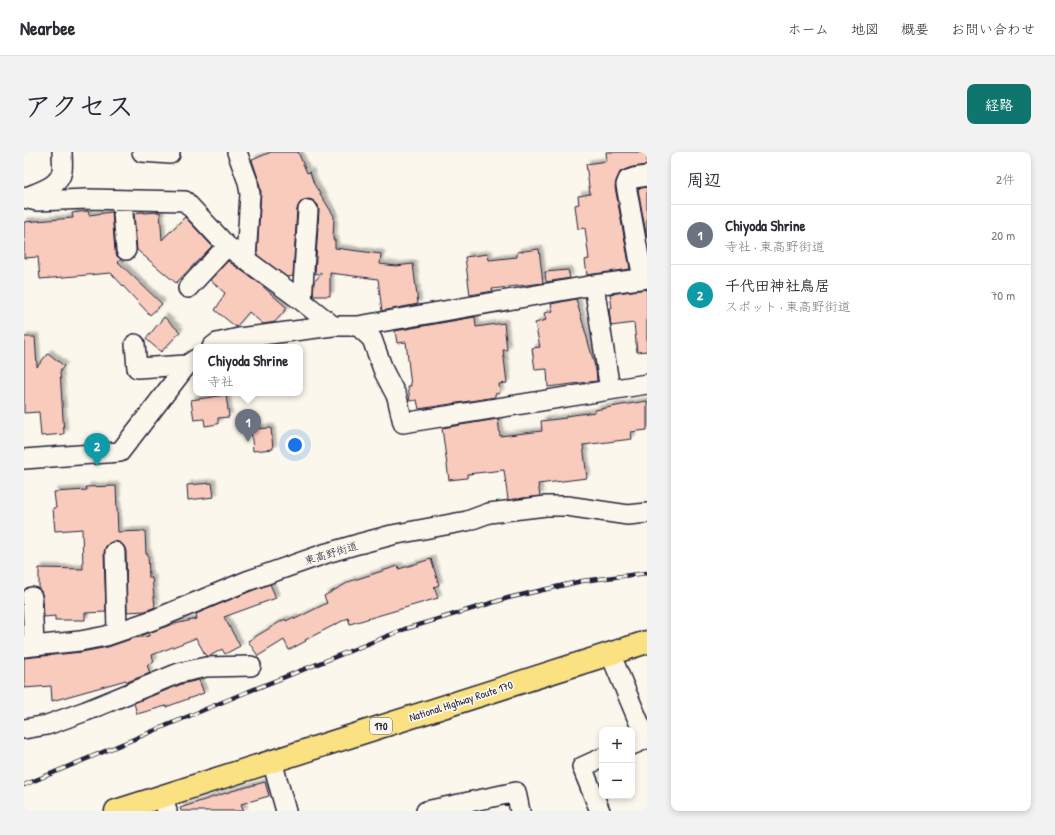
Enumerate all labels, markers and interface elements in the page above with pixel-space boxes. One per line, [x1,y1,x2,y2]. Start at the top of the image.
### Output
text: Nearbee [20,15,75,41]
text: ホーム [788,19,829,38]
text: 地図 [851,19,879,38]
text: 概要 [901,19,929,38]
text: お問い合わせ [951,19,1035,38]
button: 経路 [967,84,1031,124]
text: アクセス [24,87,134,125]
text: 周辺 [687,168,721,191]
text: 2件 [996,170,1015,188]
text: Chiyoda Shrine [725,215,806,236]
text: 1 [698,226,702,244]
text: 20 m [991,226,1015,244]
text: 寺社 · 東高野街道 [725,237,825,255]
text: 千代田神社鳥居 [725,275,830,296]
text: 2 [697,286,703,304]
text: 70 m [991,286,1015,304]
text: スポット · 東高野街道 [725,297,851,315]
popup [193,344,303,396]
text: Chiyoda Shrine [208,350,288,371]
text: 寺社 [208,372,234,390]
pin: 1 [235,409,261,442]
pin: 2 [84,433,110,466]
your location [285,435,305,455]
street label: 東高野街道 [303,538,359,568]
street label: National Highway Route 170 [407,678,515,724]
road number: 170 [370,718,392,734]
map controls [599,727,635,799]
button: + [599,727,635,763]
button: − [599,763,635,799]

